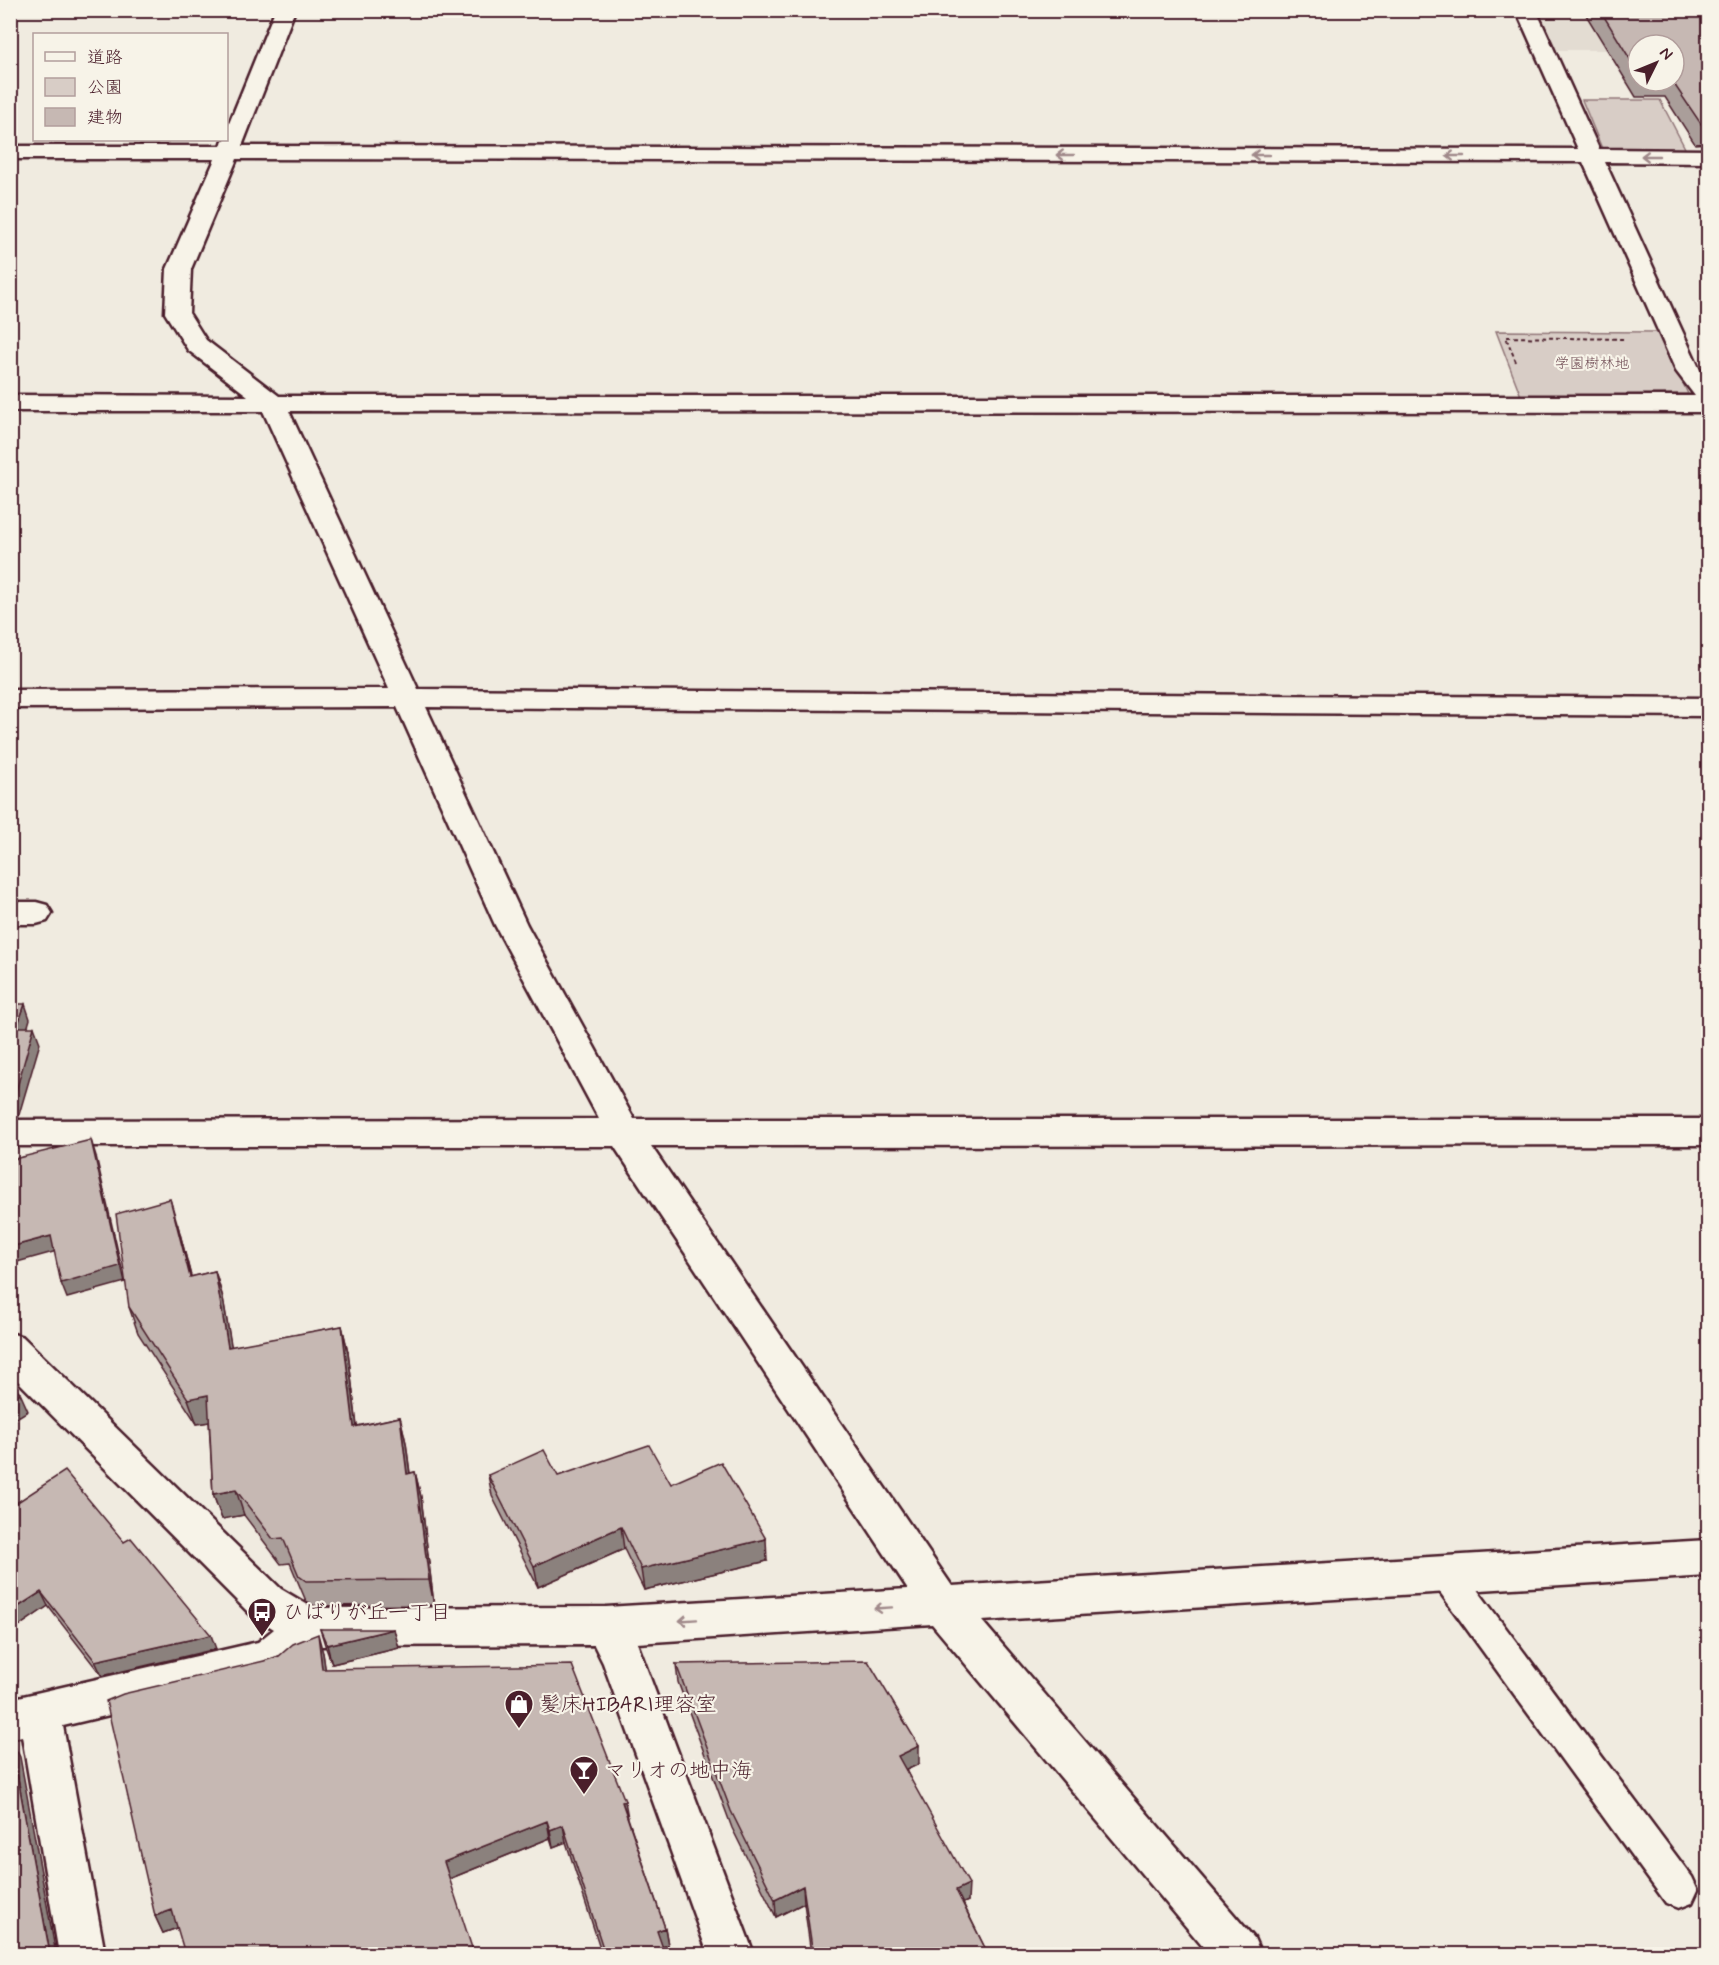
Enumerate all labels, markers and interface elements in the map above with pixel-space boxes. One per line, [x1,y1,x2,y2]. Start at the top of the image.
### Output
legend [33,33,228,141]
north arrow [1626,33,1686,93]
text: N [1655,43,1677,65]
text: 道路 [87,46,123,70]
text: 公園 [87,76,123,100]
text: 建物 [87,106,123,130]
one-way arrow [1056,149,1076,160]
one-way arrow [1251,149,1271,161]
one-way arrow [1446,150,1466,162]
one-way arrow [1641,150,1661,162]
park label: 学園樹林地 [1554,354,1630,374]
bus stop icon: ひばりが丘一丁目 [246,1596,278,1638]
place label: ひばりが丘一丁目 [283,1599,451,1627]
one-way arrow [874,1603,894,1614]
one-way arrow [679,1615,699,1626]
shop icon: 髪床HIBARI理容室 [503,1688,535,1730]
place label: 髪床HIBARI理容室 [540,1691,717,1719]
bar icon: マリオの地中海 [568,1754,600,1796]
place label: マリオの地中海 [605,1757,752,1785]

